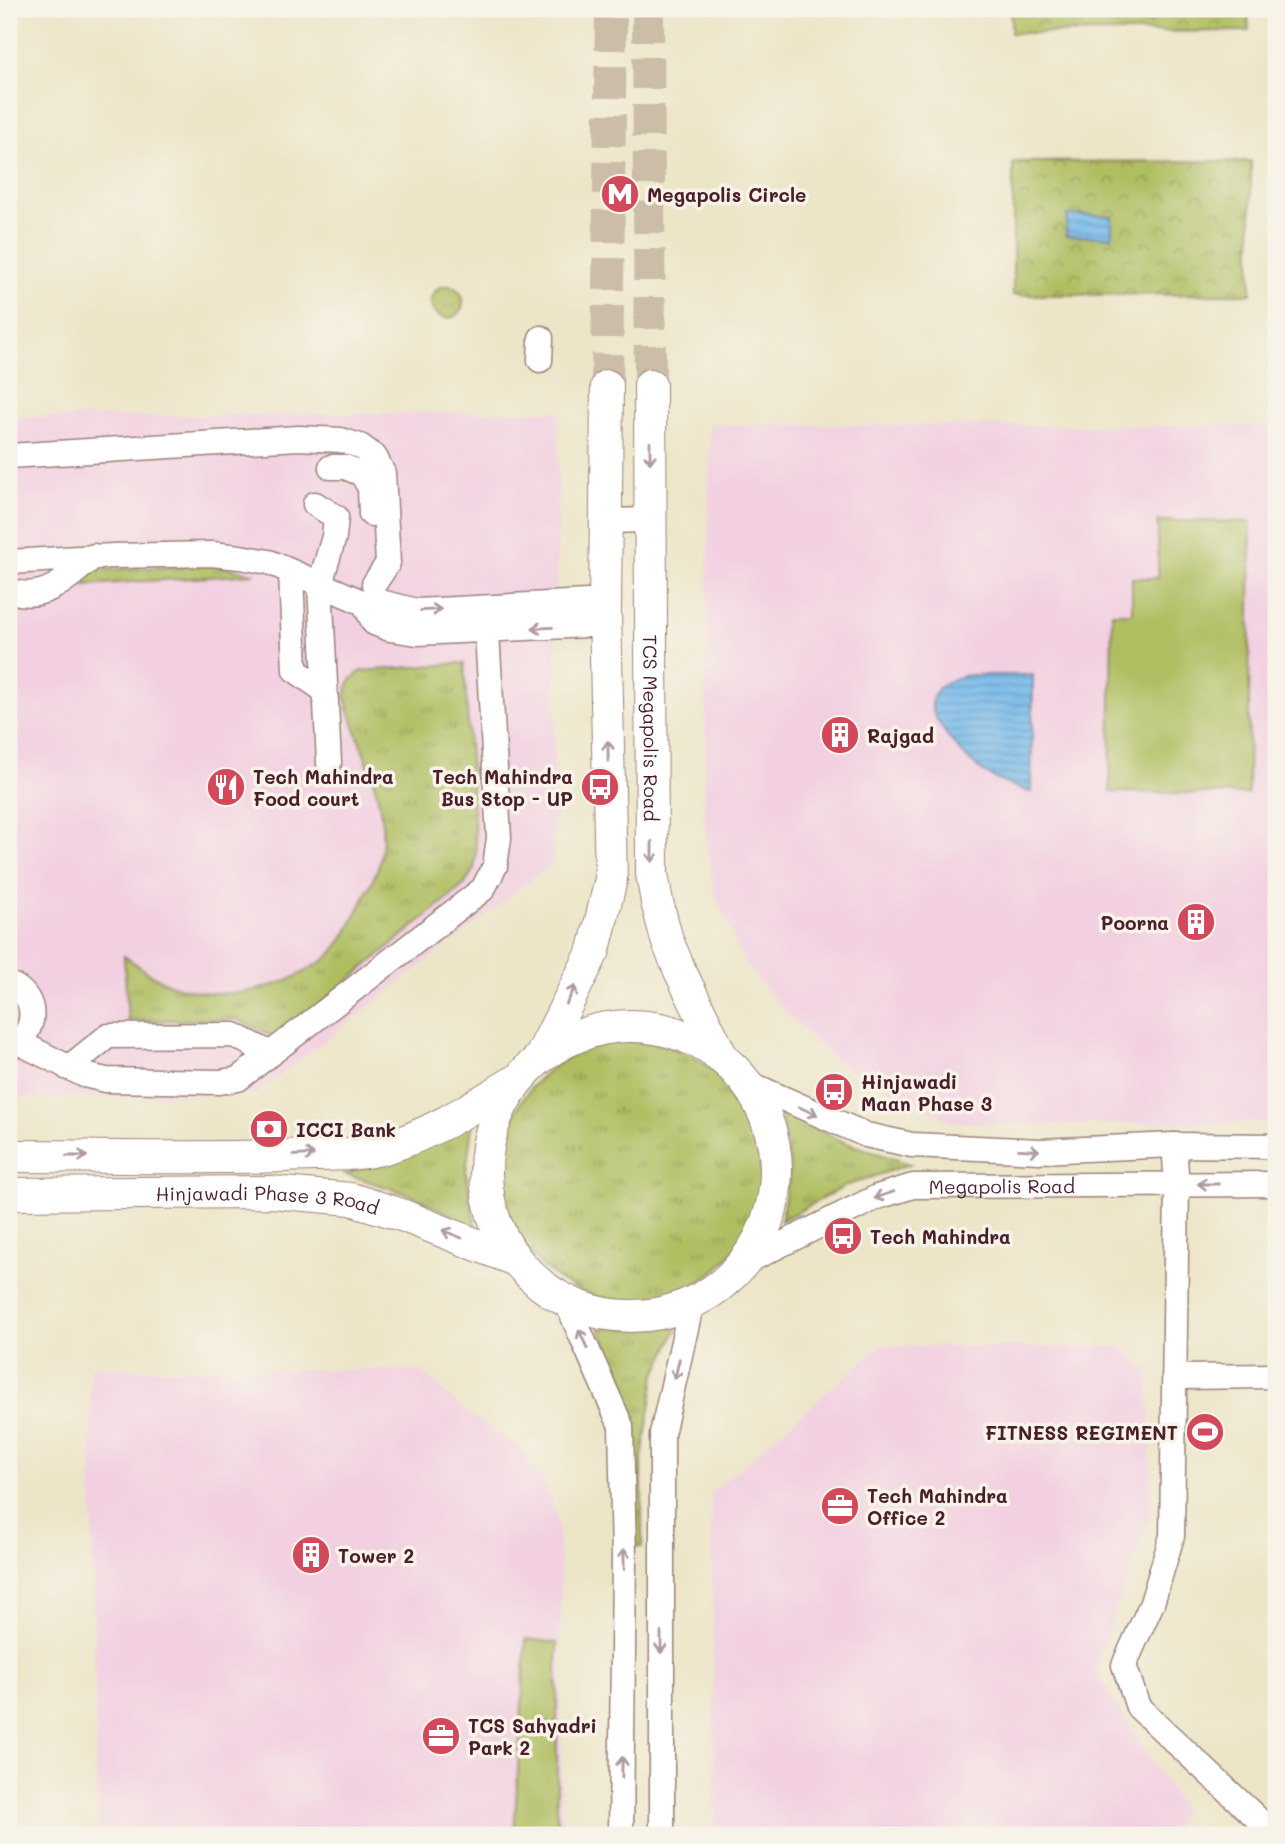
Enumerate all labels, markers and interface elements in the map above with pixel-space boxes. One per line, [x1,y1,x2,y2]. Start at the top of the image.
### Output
metro station icon: Megapolis Circle [599,173,641,215]
place label: Megapolis Circle [647,182,806,207]
one-way arrow [643,441,657,464]
one-way arrow [419,604,442,617]
one-way arrow [531,621,554,634]
street label: TCS Megapolis Road [639,634,664,822]
building icon: Rajgad [819,714,861,756]
place label: Rajgad [867,723,934,748]
one-way arrow [602,739,615,762]
place label: Tech Mahindra Food court [253,764,394,811]
place label: Tech Mahindra Bus Stop - UP [432,764,573,811]
restaurant icon: Tech Mahindra Food court [205,766,247,808]
bus stop icon: Tech Mahindra Bus Stop - UP [579,766,621,808]
one-way arrow [645,840,659,863]
building icon: Poorna [1175,901,1217,943]
place label: Poorna [1100,910,1169,935]
one-way arrow [565,985,579,1006]
place label: Hinjawadi Maan Phase 3 [861,1069,992,1116]
bus stop icon: Hinjawadi Maan Phase 3 [813,1071,855,1113]
one-way arrow [796,1105,818,1118]
bank icon: ICCI Bank [248,1108,290,1150]
place label: ICCI Bank [296,1117,396,1142]
one-way arrow [1017,1144,1040,1157]
one-way arrow [293,1148,316,1161]
one-way arrow [65,1149,88,1163]
street label: Megapolis Road [929,1173,1075,1198]
one-way arrow [1197,1177,1220,1191]
street label: Hinjawadi Phase 3 Road [156,1179,382,1220]
one-way arrow [874,1190,896,1202]
bus stop icon: Tech Mahindra [822,1215,864,1257]
place label: Tech Mahindra [870,1224,1011,1249]
one-way arrow [442,1226,464,1239]
one-way arrow [576,1329,589,1350]
one-way arrow [670,1357,683,1380]
sports icon: FITNESS REGIMENT [1184,1411,1226,1453]
place label: FITNESS REGIMENT [985,1420,1178,1445]
place label: Tech Mahindra Office 2 [867,1483,1008,1530]
office icon: Tech Mahindra Office 2 [819,1485,861,1527]
building icon: Tower 2 [290,1534,332,1576]
place label: Tower 2 [338,1543,414,1568]
one-way arrow [617,1547,631,1570]
one-way arrow [654,1631,668,1654]
place label: TCS Sahyadri Park 2 [468,1713,597,1760]
office icon: TCS Sahyadri Park 2 [420,1715,462,1757]
one-way arrow [615,1756,629,1779]

